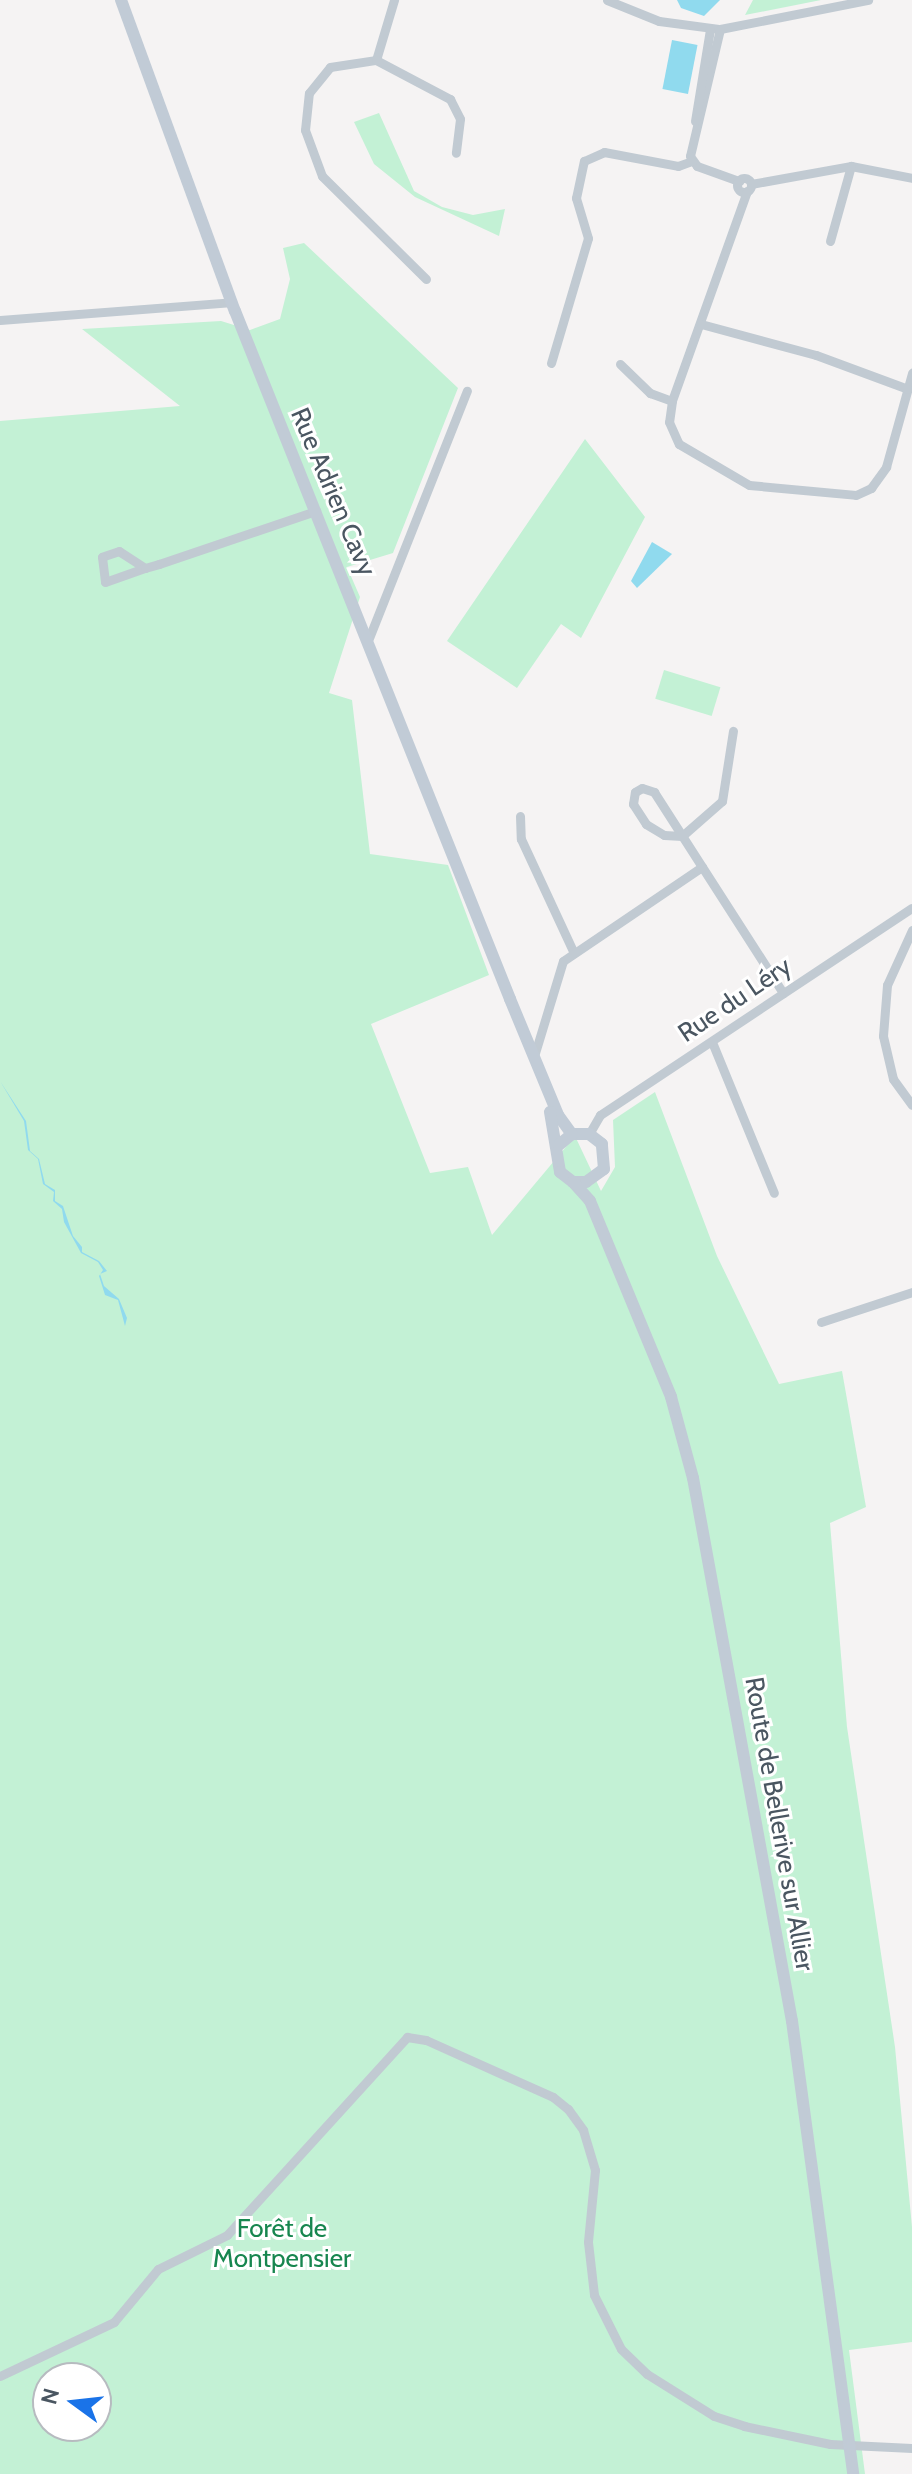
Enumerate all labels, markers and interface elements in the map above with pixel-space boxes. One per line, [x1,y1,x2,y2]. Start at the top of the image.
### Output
street label: Rue Adrien Cavy [284,403,382,581]
street label: Rue du Léry [673,951,797,1049]
street label: Route de Bellerive sur Allier [738,1675,820,1973]
park label: Forêt de Montpensier [213,2213,351,2274]
north arrow [32,2362,112,2442]
text: N [35,2385,65,2407]

